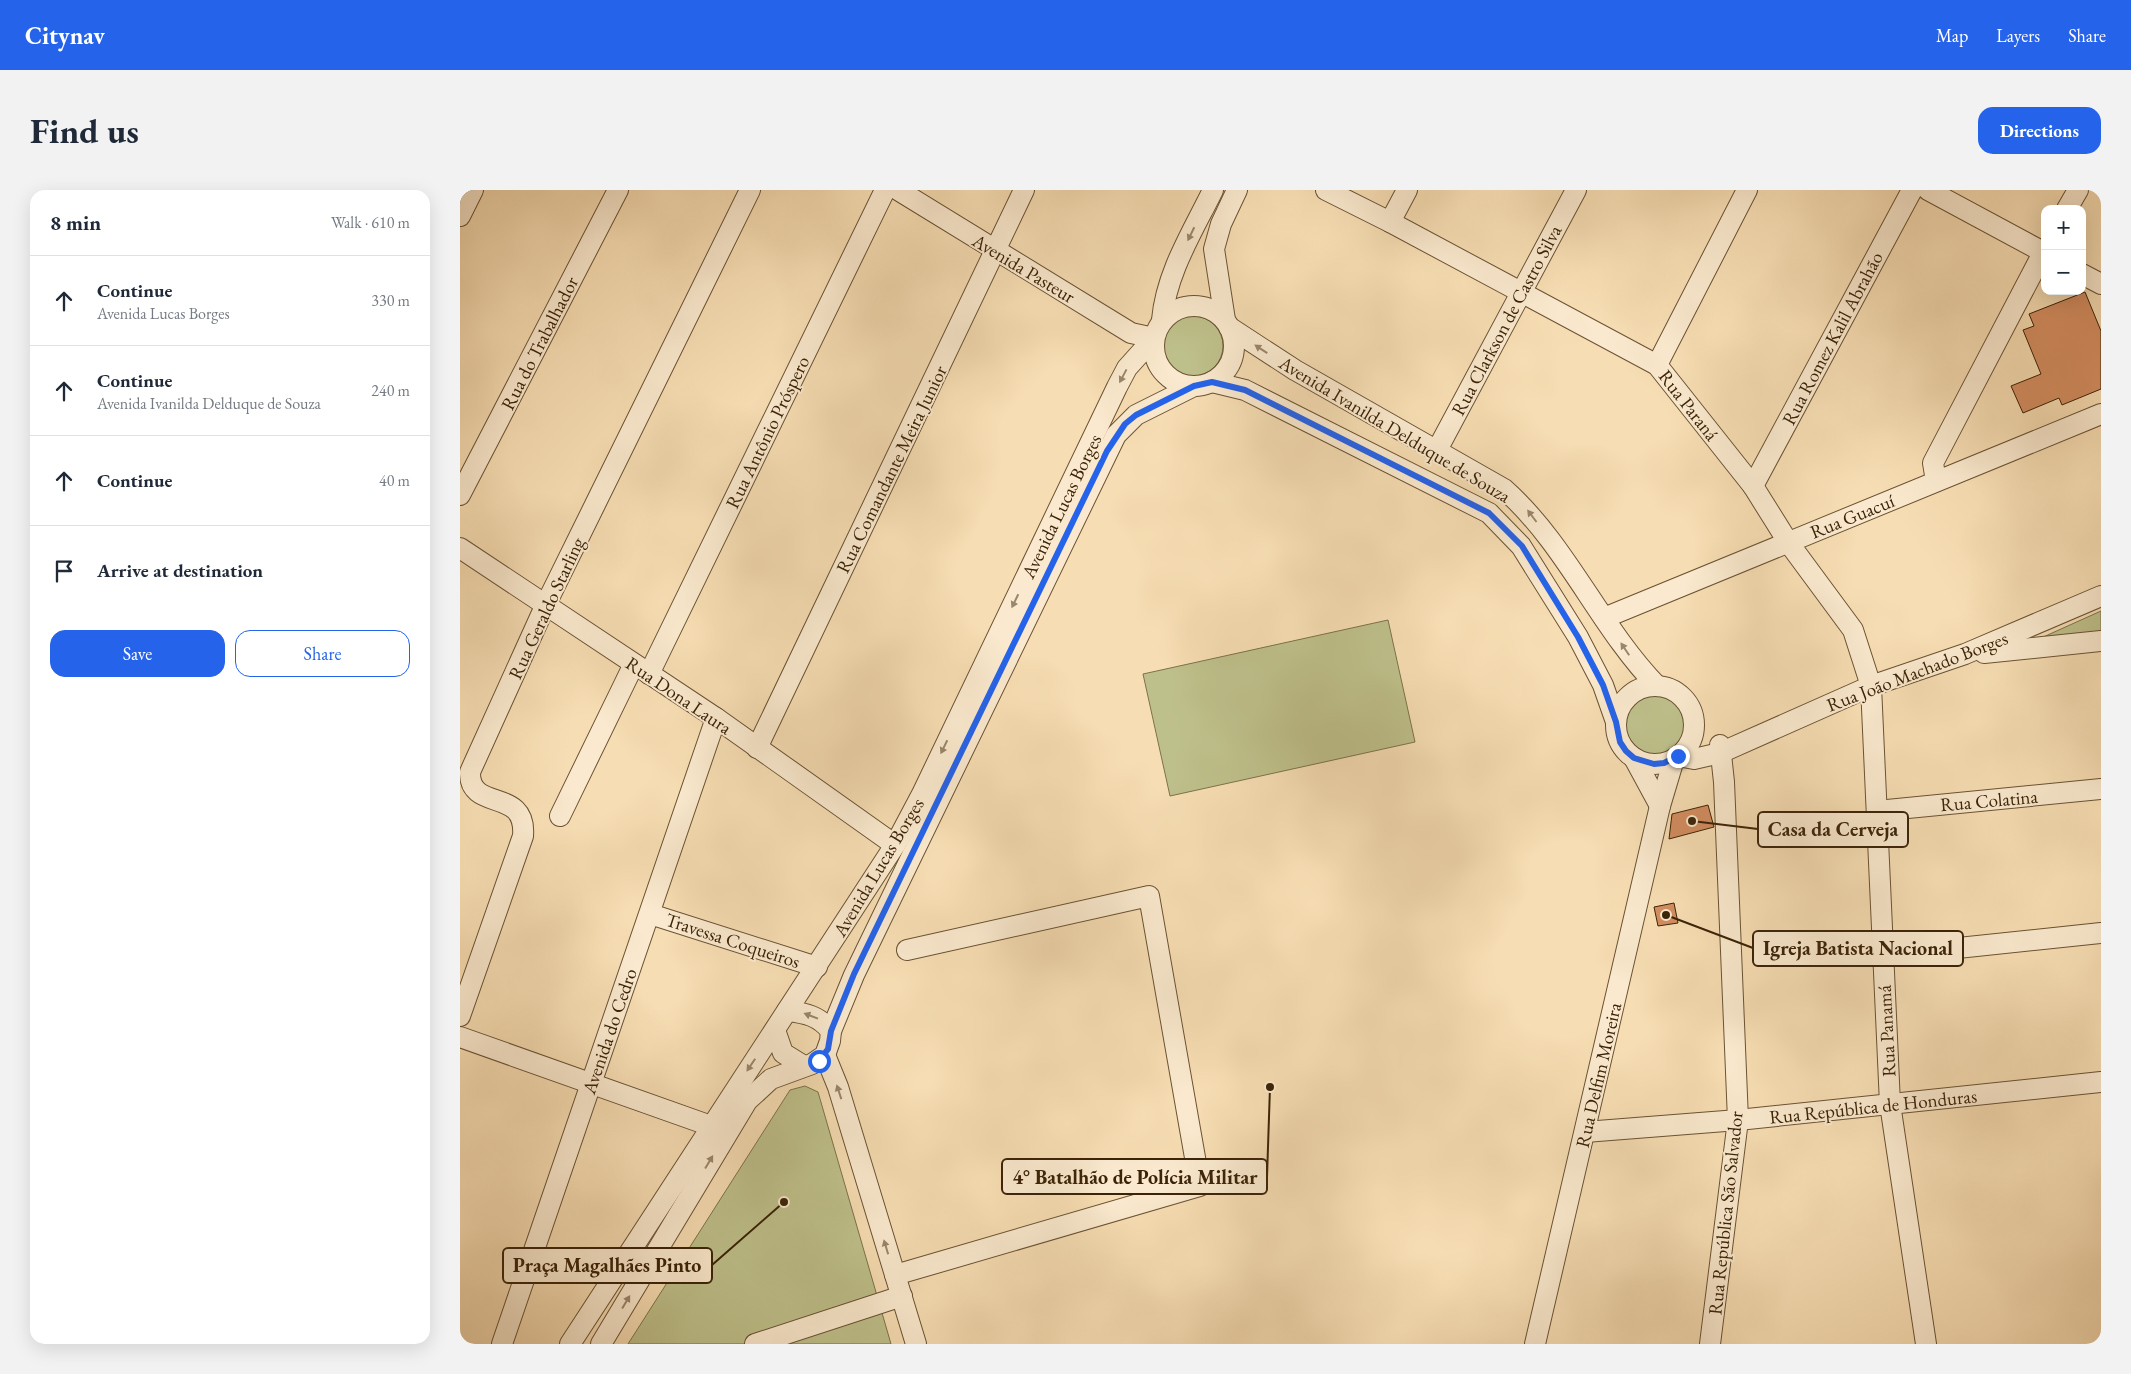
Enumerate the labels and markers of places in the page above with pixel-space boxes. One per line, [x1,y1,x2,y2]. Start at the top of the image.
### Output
callout: Casa da Cerveja [1758,812,1908,847]
callout: Igreja Batista Nacional [1753,931,1963,966]
callout: 4° Batalhão de Polícia Militar [1002,1159,1267,1194]
callout: Praça Magalhães Pinto [503,1248,712,1283]

